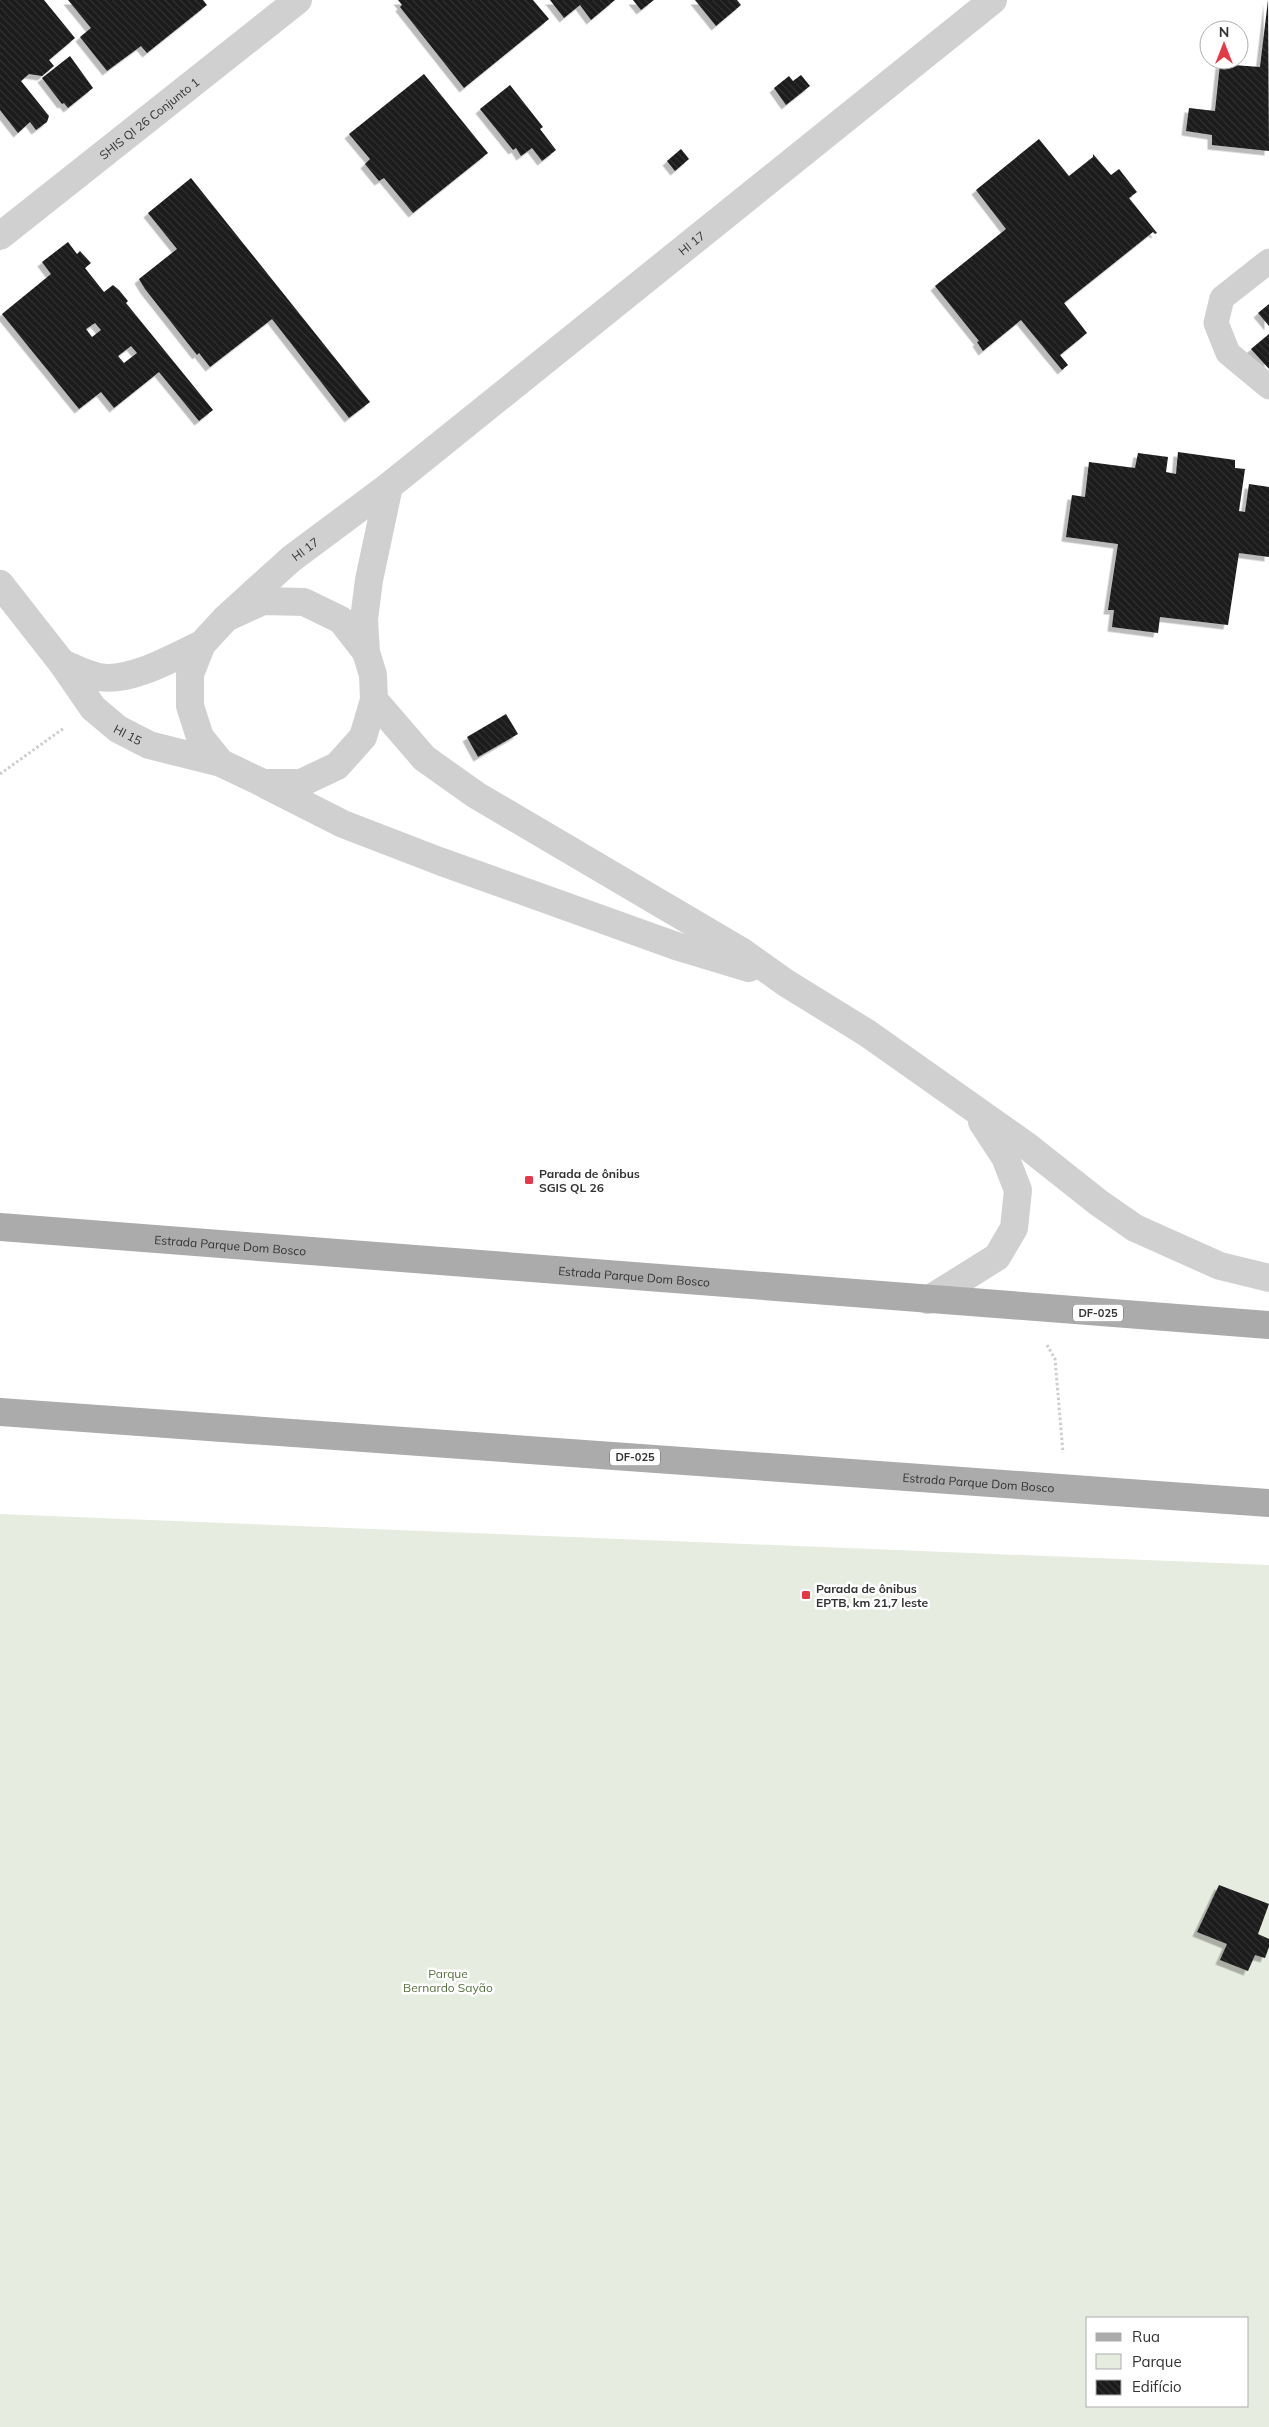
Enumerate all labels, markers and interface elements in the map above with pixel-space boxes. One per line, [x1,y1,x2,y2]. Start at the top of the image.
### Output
north arrow [1199,20,1249,70]
text: N [1219,23,1229,41]
street label: SHIS QI 26 Conjunto 1 [96,74,202,162]
street label: HI 17 [675,228,708,258]
street label: HI 17 [288,534,321,564]
street label: HI 15 [111,721,145,748]
place label: Parada de ônibus SGIS QL 26 [539,1166,640,1195]
marker: Parada de ônibus SGIS QL 26 [523,1174,535,1186]
street label: Estrada Parque Dom Bosco [154,1231,307,1258]
street label: Estrada Parque Dom Bosco [558,1263,711,1289]
road number: DF-025 [1073,1305,1123,1322]
road number: DF-025 [610,1448,660,1465]
street label: Estrada Parque Dom Bosco [902,1469,1055,1495]
place label: Parada de ônibus EPTB, km 21,7 leste [816,1581,929,1610]
marker: Parada de ônibus EPTB, km 21,7 leste [800,1589,812,1601]
park label: Parque Bernardo Sayão [403,1966,493,1995]
legend [1086,2317,1249,2407]
text: Rua [1132,2327,1160,2346]
text: Parque [1132,2352,1182,2371]
text: Edifício [1132,2377,1182,2396]

